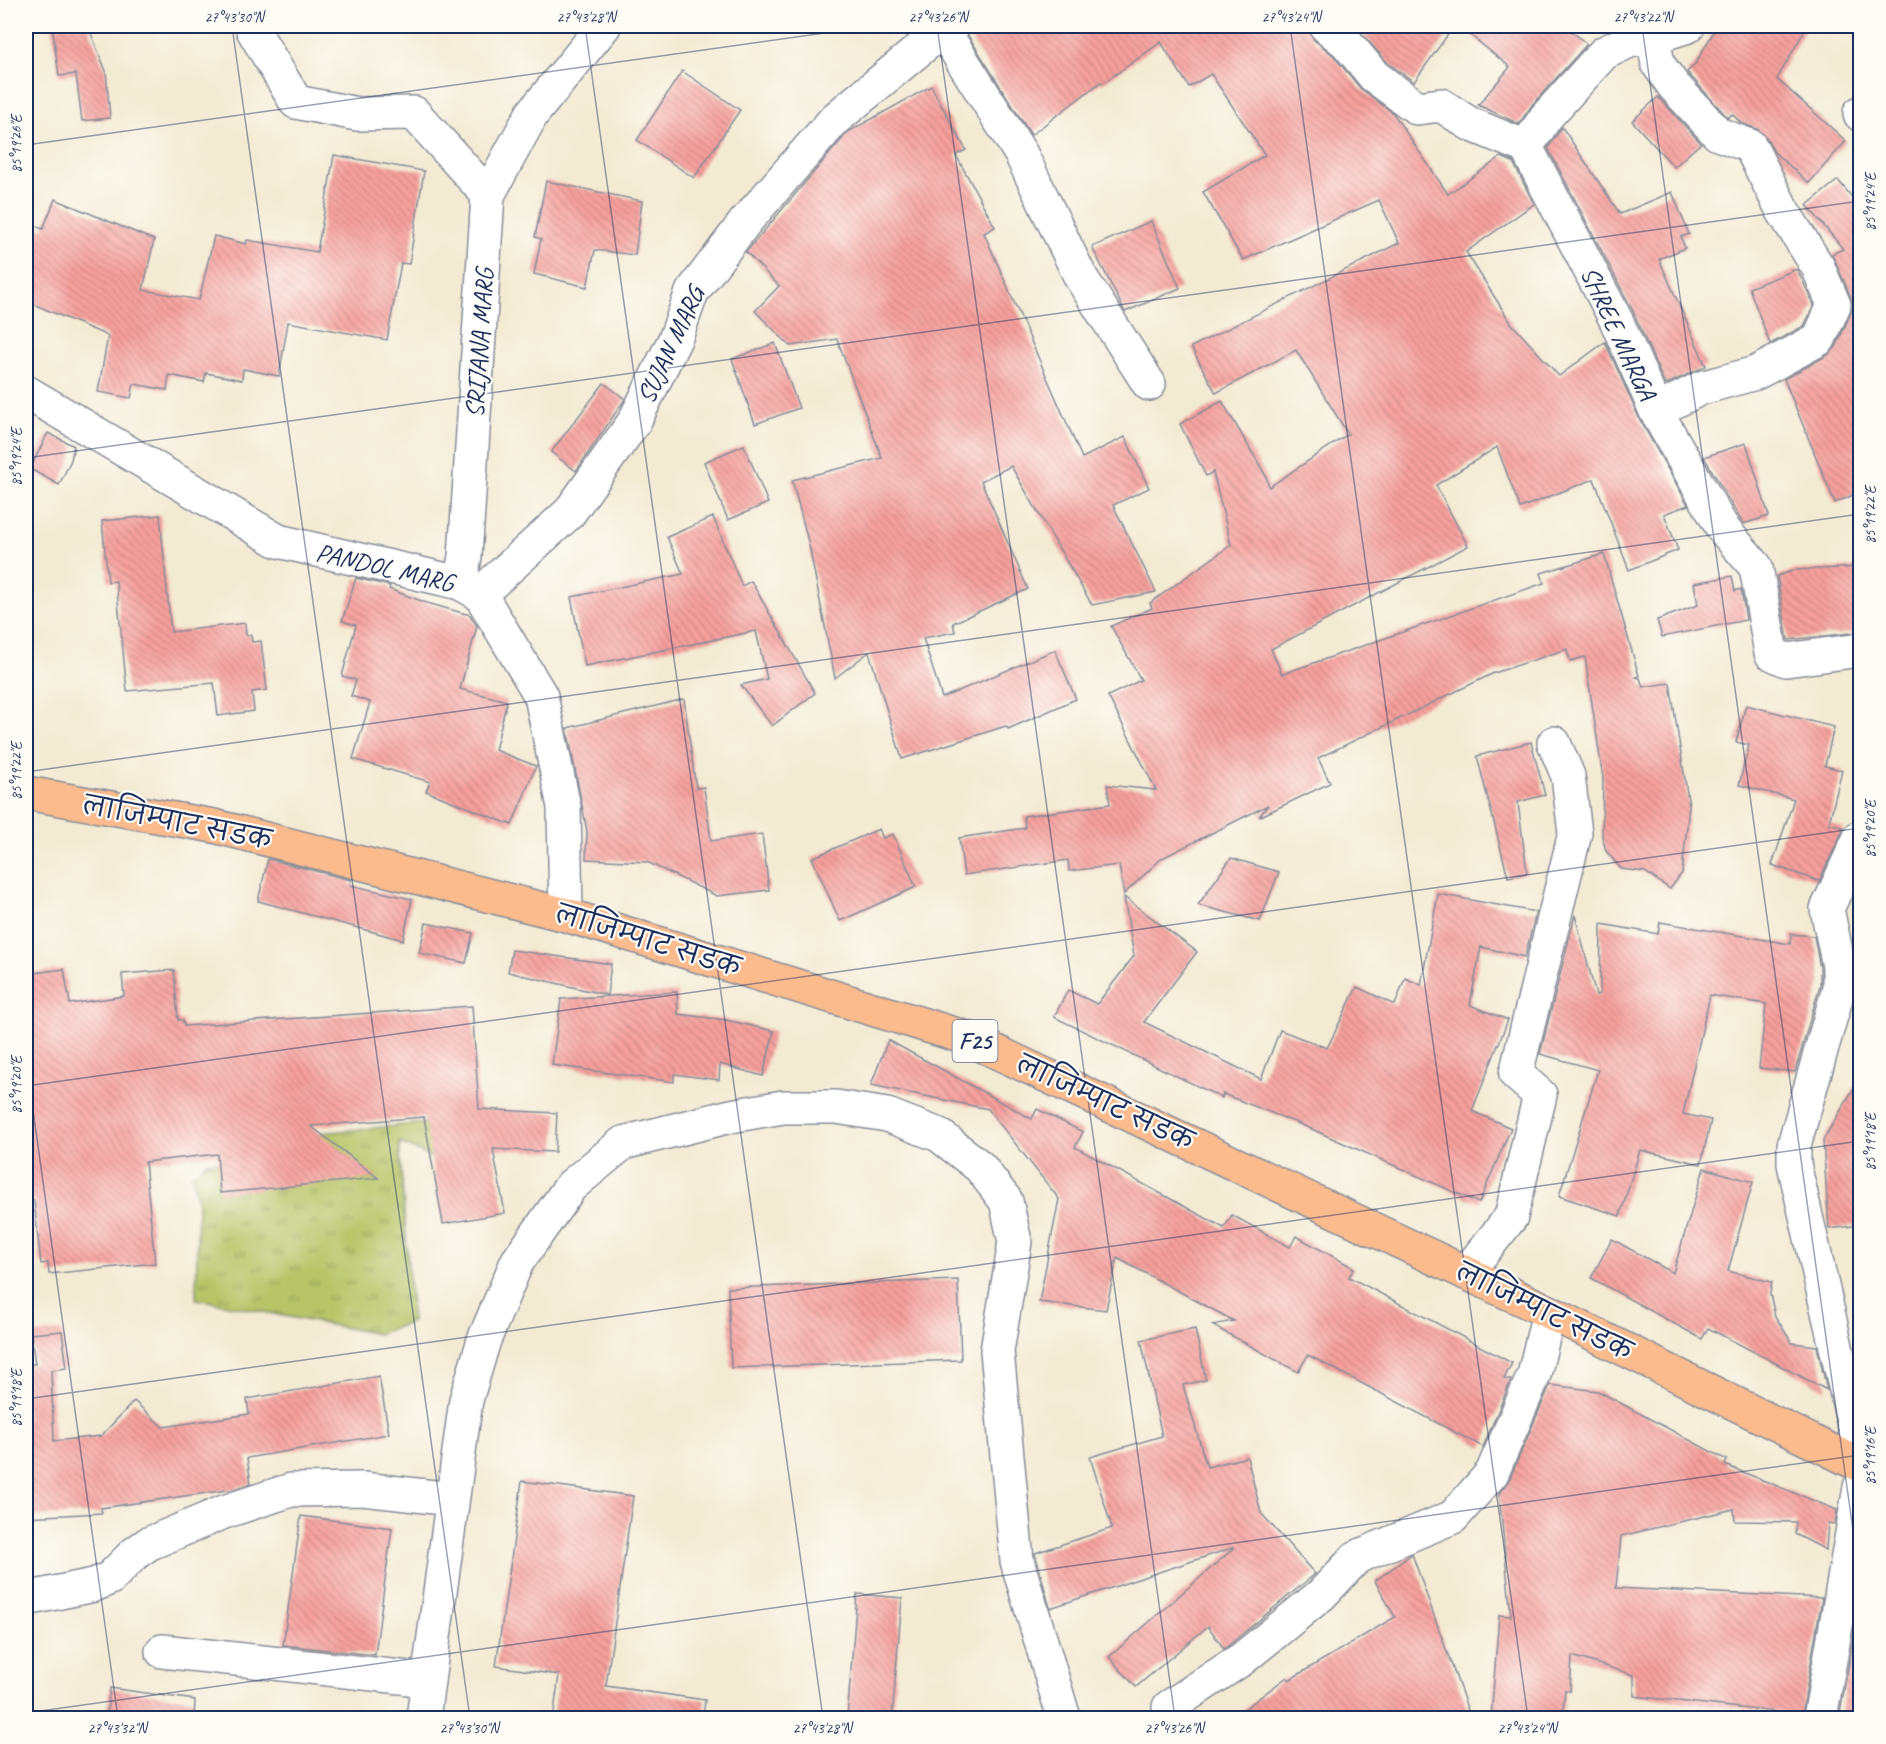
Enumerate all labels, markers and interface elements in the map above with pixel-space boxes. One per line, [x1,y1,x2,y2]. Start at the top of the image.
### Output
text: 27°43'30"N [204,8,267,27]
text: 27°43'28"N [556,8,619,27]
text: 27°43'26"N [908,8,971,27]
text: 27°43'24"N [1261,8,1324,27]
text: 27°43'22"N [1613,8,1676,27]
text: 85°19'26"E [7,113,26,173]
text: 85°19'24"E [1861,171,1880,231]
street label: SHREE MARGA [1573,261,1665,407]
street label: SRIJANA MARG [458,264,501,419]
street label: SUJAN MARG [629,278,713,409]
text: 85°19'24"E [7,426,26,486]
text: 85°19'22"E [1861,484,1880,544]
street label: PANDOL MARG [313,536,460,600]
text: 85°19'22"E [7,740,26,800]
street label: लाजिम्पाट सडक [79,784,276,857]
text: 85°19'20"E [1861,798,1880,858]
street label: लाजिम्पाट सडक [551,893,747,985]
road number: F25 [952,1020,998,1062]
street label: लाजिम्पाट सडक [1011,1043,1202,1159]
text: 85°19'20"E [7,1054,26,1114]
text: 85°19'18"E [1861,1111,1880,1171]
street label: लाजिम्पाट सडक [1450,1251,1640,1369]
text: 85°19'18"E [7,1367,26,1427]
text: 85°19'16"E [1861,1425,1880,1485]
text: 27°43'32"N [87,1719,150,1738]
text: 27°43'30"N [439,1719,502,1738]
text: 27°43'28"N [792,1719,855,1738]
text: 27°43'26"N [1144,1719,1207,1738]
text: 27°43'24"N [1497,1719,1560,1738]

